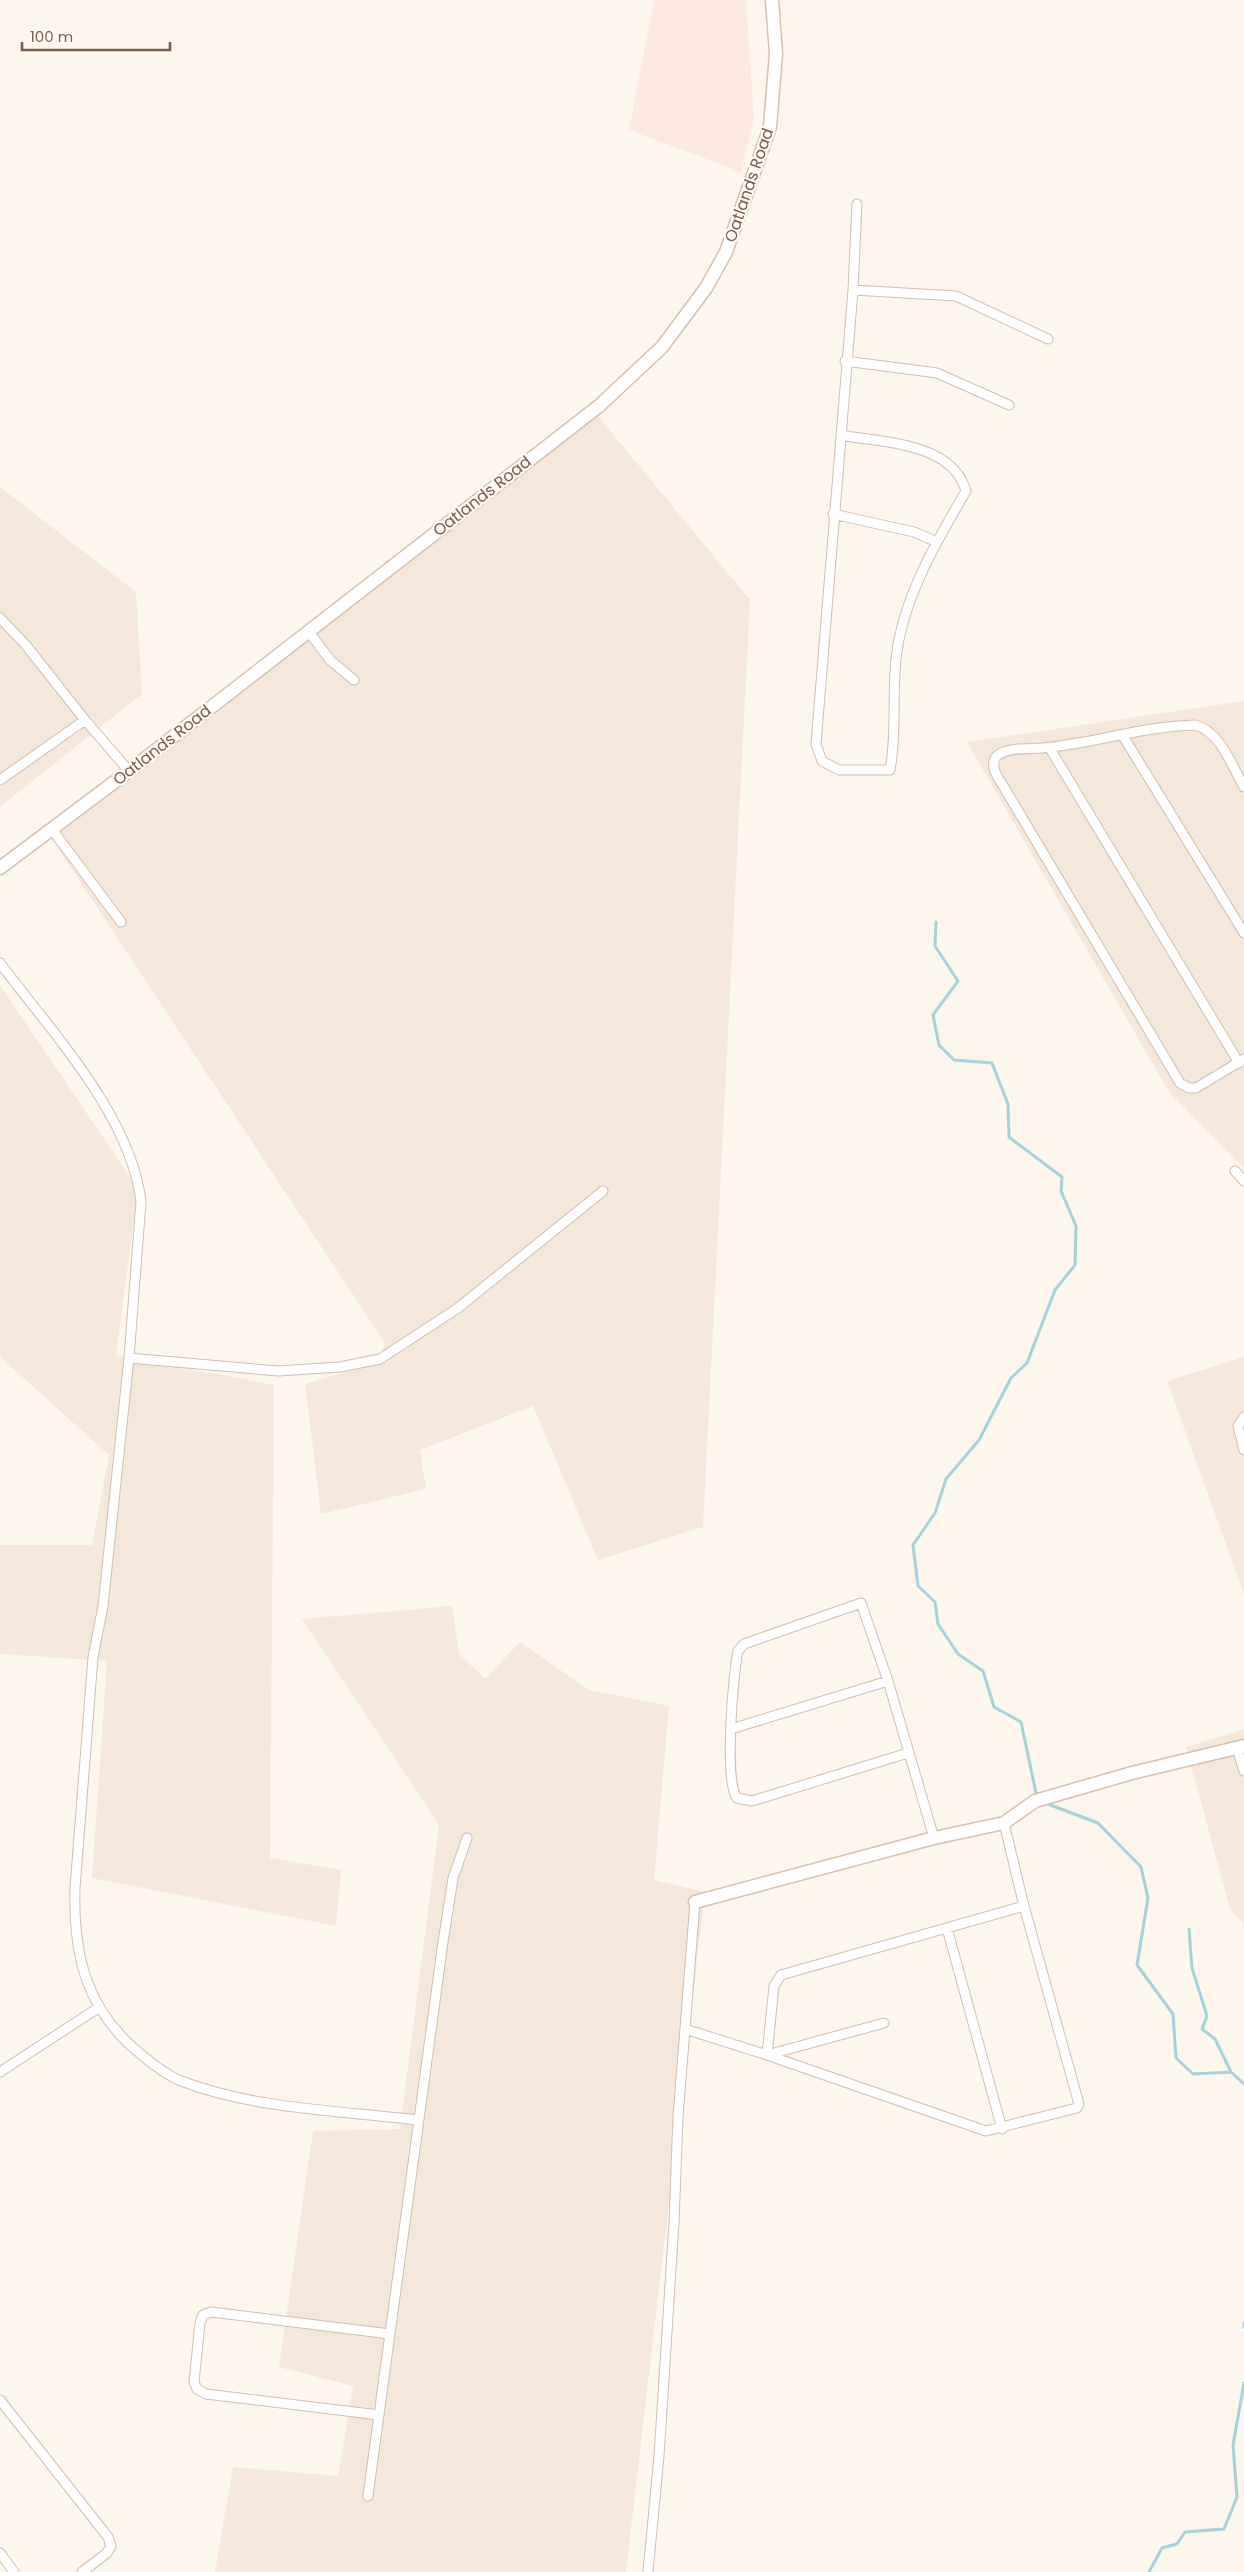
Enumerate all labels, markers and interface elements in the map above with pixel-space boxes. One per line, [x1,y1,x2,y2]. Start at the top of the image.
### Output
scale bar [22,20,170,52]
text: 100 m [30,26,73,47]
street label: Oatlands Road [719,125,779,245]
street label: Oatlands Road [428,450,536,542]
street label: Oatlands Road [108,699,216,791]

